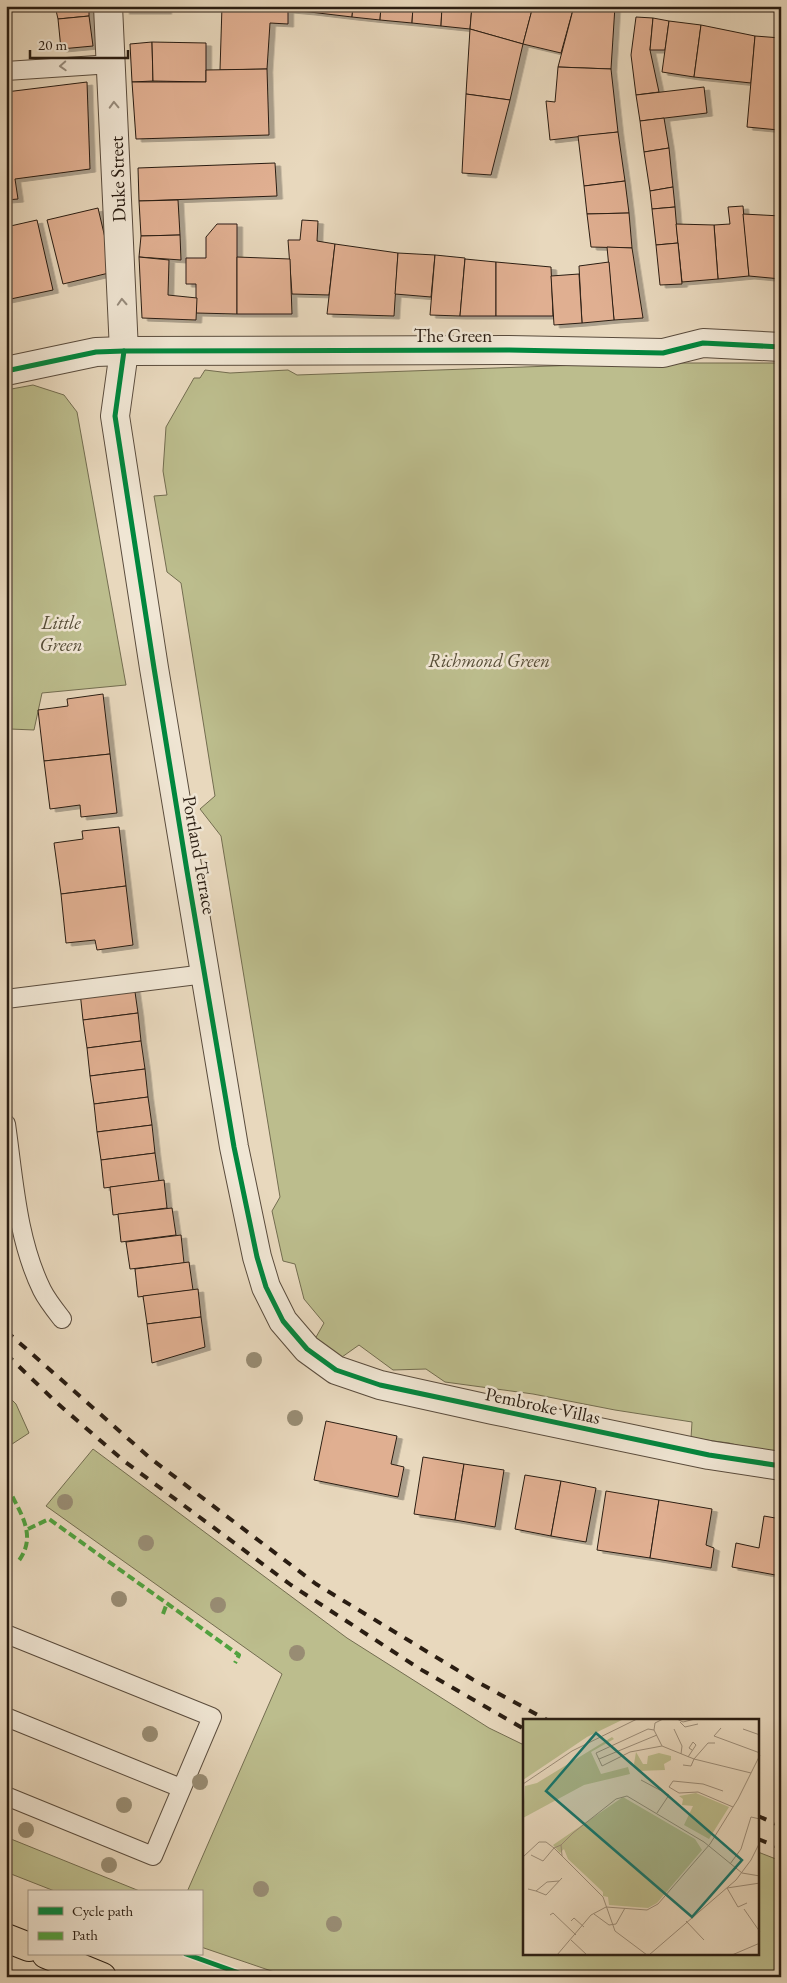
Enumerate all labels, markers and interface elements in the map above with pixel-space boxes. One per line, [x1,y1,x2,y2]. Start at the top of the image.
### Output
scale bar [30,28,128,60]
text: 20 m [38,35,67,54]
one-way arrow [59,61,67,72]
one-way arrow [108,101,119,109]
street label: Duke Street [104,135,131,223]
one-way arrow [117,298,127,306]
street label: The Green [414,323,492,348]
park label: Little Green [39,610,83,657]
park label: Richmond Green [428,648,550,673]
street label: Portland Terrace [177,794,222,916]
street label: Pembroke Villas [483,1381,603,1430]
inset map [523,1719,760,1956]
legend [28,1890,202,1956]
text: Cycle path [72,1901,134,1920]
text: Path [72,1925,98,1944]

